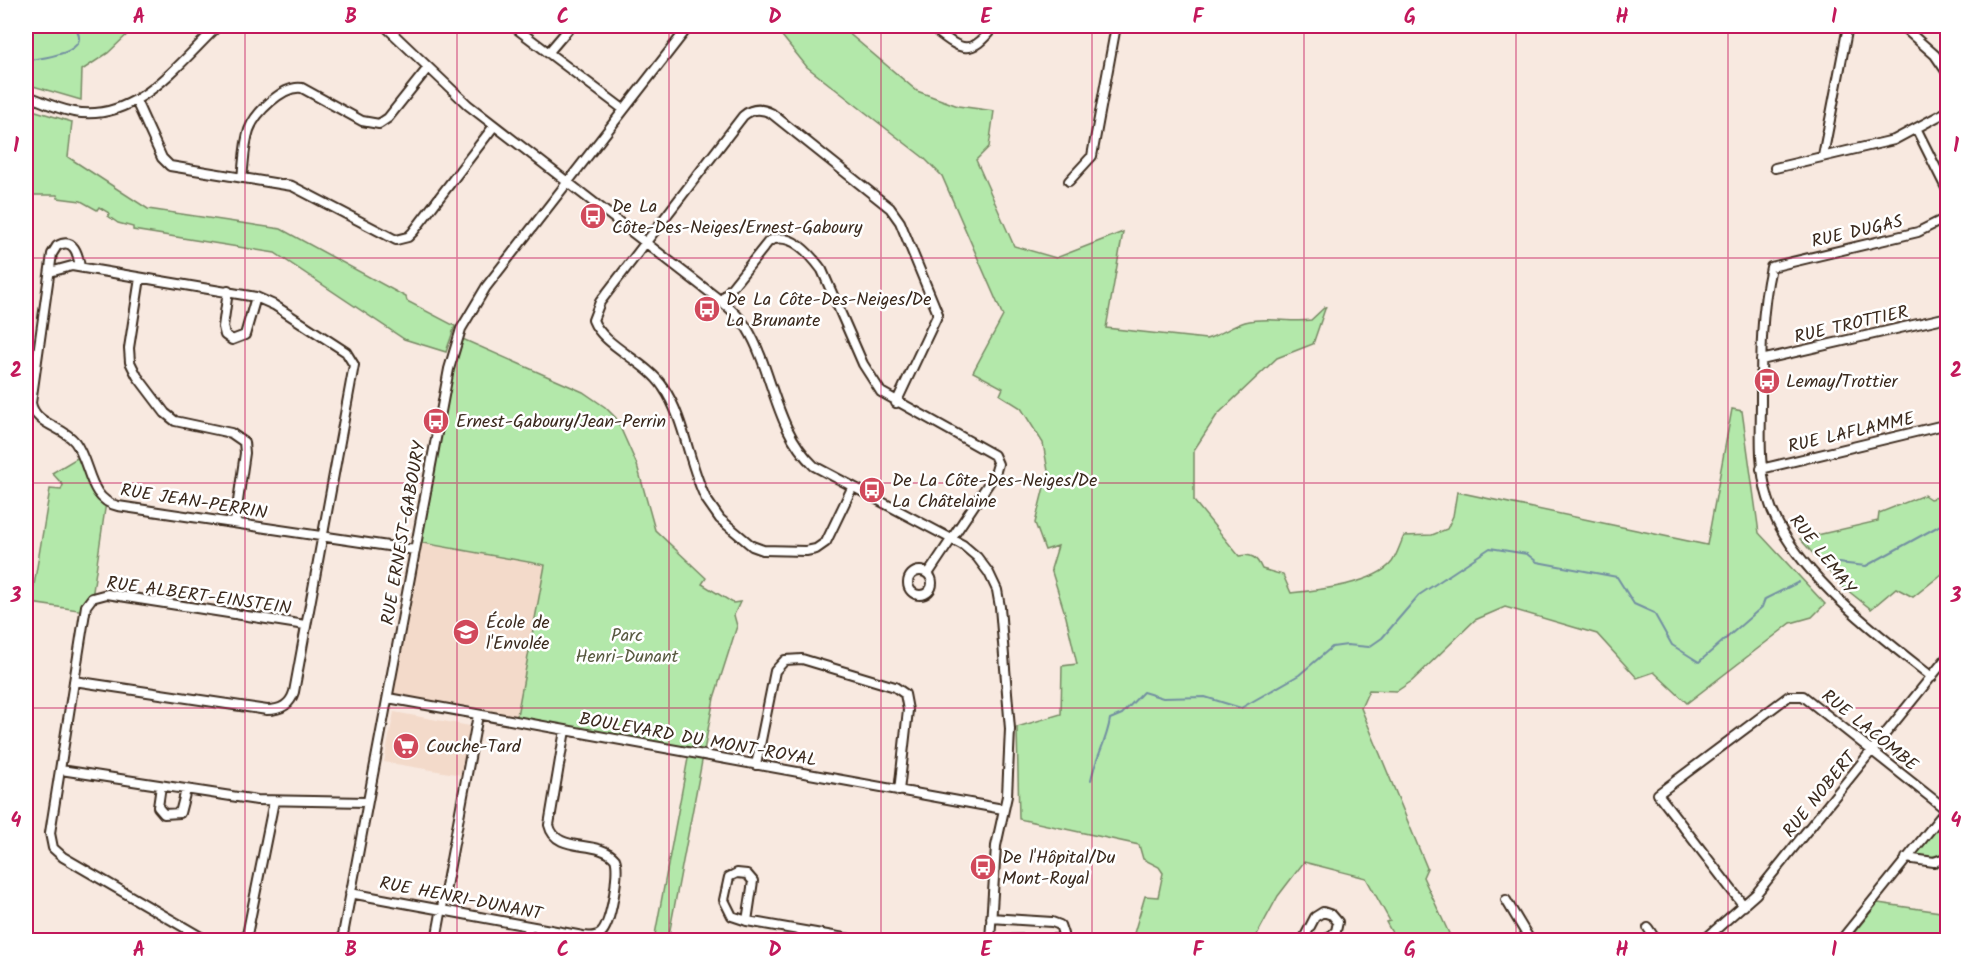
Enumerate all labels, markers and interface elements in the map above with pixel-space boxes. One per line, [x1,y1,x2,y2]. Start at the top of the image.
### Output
text: A [133,2,145,34]
text: B [345,2,357,34]
text: C [557,2,569,34]
text: D [768,2,782,34]
text: E [980,2,992,34]
text: F [1193,2,1205,34]
text: G [1404,2,1416,34]
text: H [1615,2,1629,34]
text: I [1831,2,1837,34]
text: 1 [13,131,19,163]
text: 1 [1953,131,1959,163]
place label: De La Côte-Des-Neiges/Ernest-Gaboury [612,193,863,243]
bus stop icon: De La Côte-Des-Neiges/Ernest-Gaboury [578,201,608,231]
street label: RUE DUGAS [1809,208,1906,257]
place label: De La Côte-Des-Neiges/De La Brunante [726,286,931,336]
bus stop icon: De La Côte-Des-Neiges/De La Brunante [692,294,722,324]
street label: RUE TROTTIER [1792,298,1911,353]
text: 2 [10,356,22,388]
text: 2 [1950,356,1962,388]
bus stop icon: Lemay/Trottier [1752,366,1782,396]
place label: Lemay/Trottier [1786,368,1899,397]
street label: RUE LAFLAMME [1785,405,1918,462]
bus stop icon: Ernest-Gaboury/Jean-Perrin [421,406,451,436]
place label: Ernest-Gaboury/Jean-Perrin [456,408,666,437]
street label: RUE ERNEST-GABOURY [374,438,435,628]
place label: De La Côte-Des-Neiges/De La Châtelaine [892,467,1097,517]
bus stop icon: De La Côte-Des-Neiges/De La Châtelaine [857,475,887,505]
street label: RUE JEAN-PERRIN [118,477,269,528]
street label: RUE LEMAY [1781,509,1863,602]
street label: RUE ALBERT-EINSTEIN [105,569,293,624]
text: 3 [10,581,22,613]
text: 3 [1950,581,1962,613]
place label: École de l'Envolée [486,609,550,659]
school or university icon: École de l'Envolée [451,617,481,647]
park label: Parc Henri-Dunant [575,622,680,672]
street label: RUE LACOMBE [1814,683,1924,780]
street label: BOULEVARD DU MONT-ROYAL [577,705,819,776]
supermarket icon: Couche-Tard [391,731,421,761]
place label: Couche-Tard [426,733,522,762]
street label: RUE NOBERT [1776,744,1865,845]
text: 4 [11,806,22,838]
text: 4 [1951,806,1962,838]
place label: De l'Hôpital/Du Mont-Royal [1002,844,1116,894]
bus stop icon: De l'Hôpital/Du Mont-Royal [968,852,998,882]
street label: RUE HENRI-DUNANT [377,869,546,930]
text: A [133,935,145,966]
text: B [345,935,357,966]
text: C [557,935,569,966]
text: D [768,935,782,966]
text: E [980,935,992,966]
text: F [1193,935,1205,966]
text: G [1404,935,1416,966]
text: H [1615,935,1629,966]
text: I [1831,935,1837,966]

